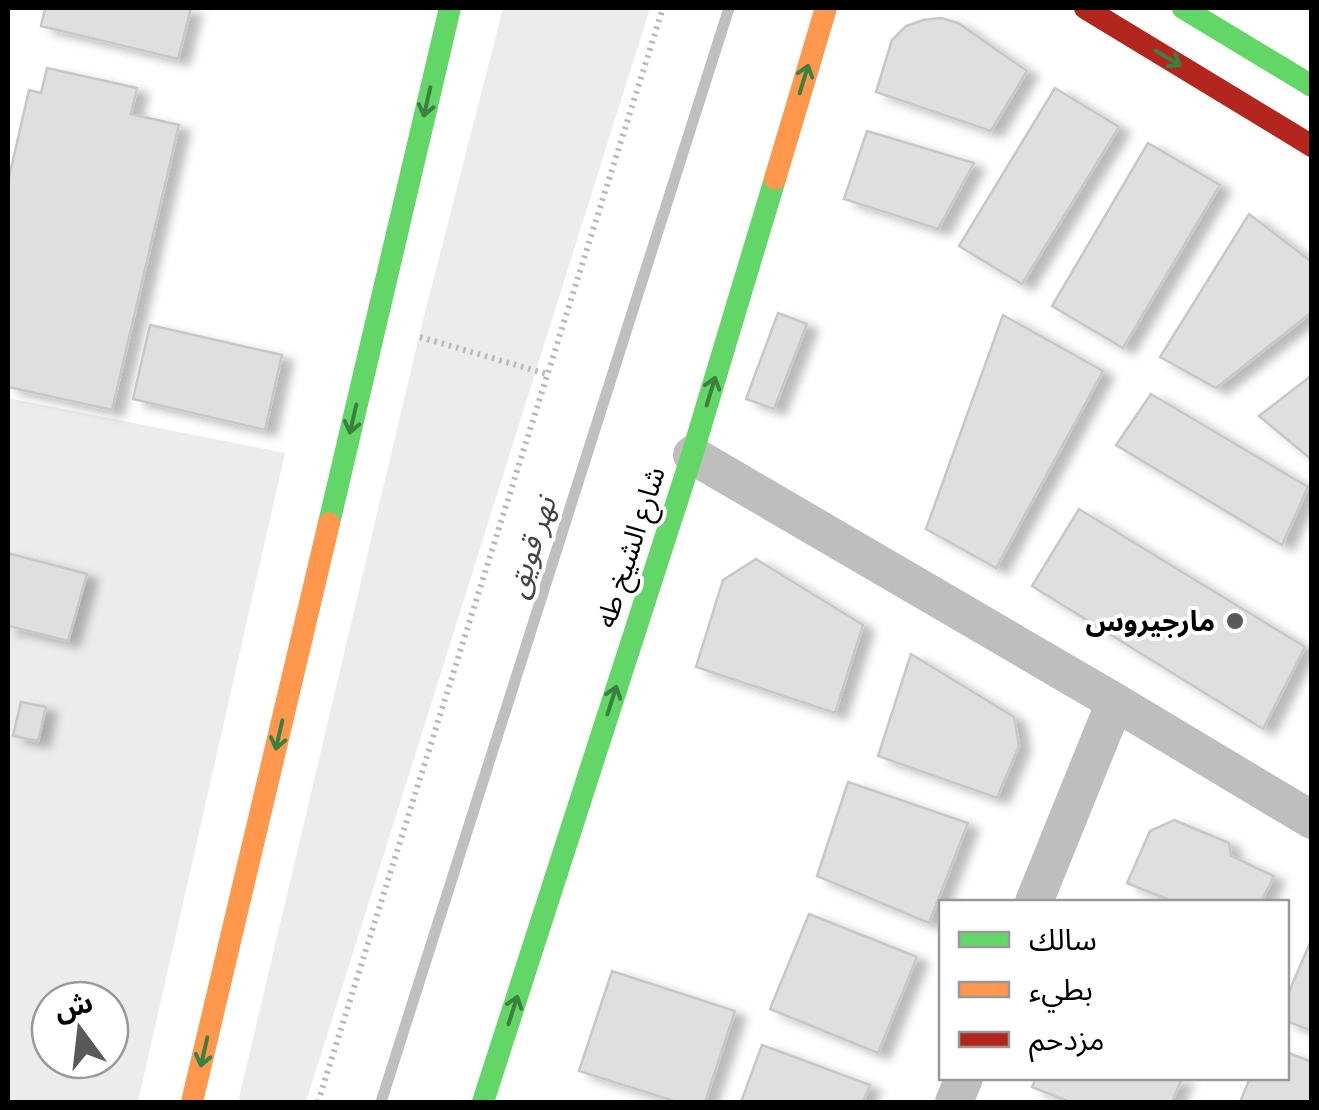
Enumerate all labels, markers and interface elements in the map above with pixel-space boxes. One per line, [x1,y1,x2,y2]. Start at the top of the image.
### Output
one-way arrow [1153,48,1182,68]
one-way arrow [796,64,814,96]
one-way arrow [417,85,435,117]
one-way arrow [703,375,721,407]
one-way arrow [343,402,361,434]
street label: شارع الشيخ طه [588,462,676,633]
water label: نهر قويق [497,490,566,602]
place label: مارجيروس [1085,604,1215,638]
marker: مارجيروس [1224,610,1246,632]
one-way arrow [605,685,623,717]
one-way arrow [269,718,287,750]
legend [939,900,1289,1080]
text: سالك [1029,921,1097,957]
text: بطيء [1029,971,1093,1013]
north arrow [30,980,130,1080]
text: ش [51,984,96,1026]
one-way arrow [505,994,523,1026]
text: مزدحم [1029,1021,1105,1063]
one-way arrow [194,1035,212,1067]

